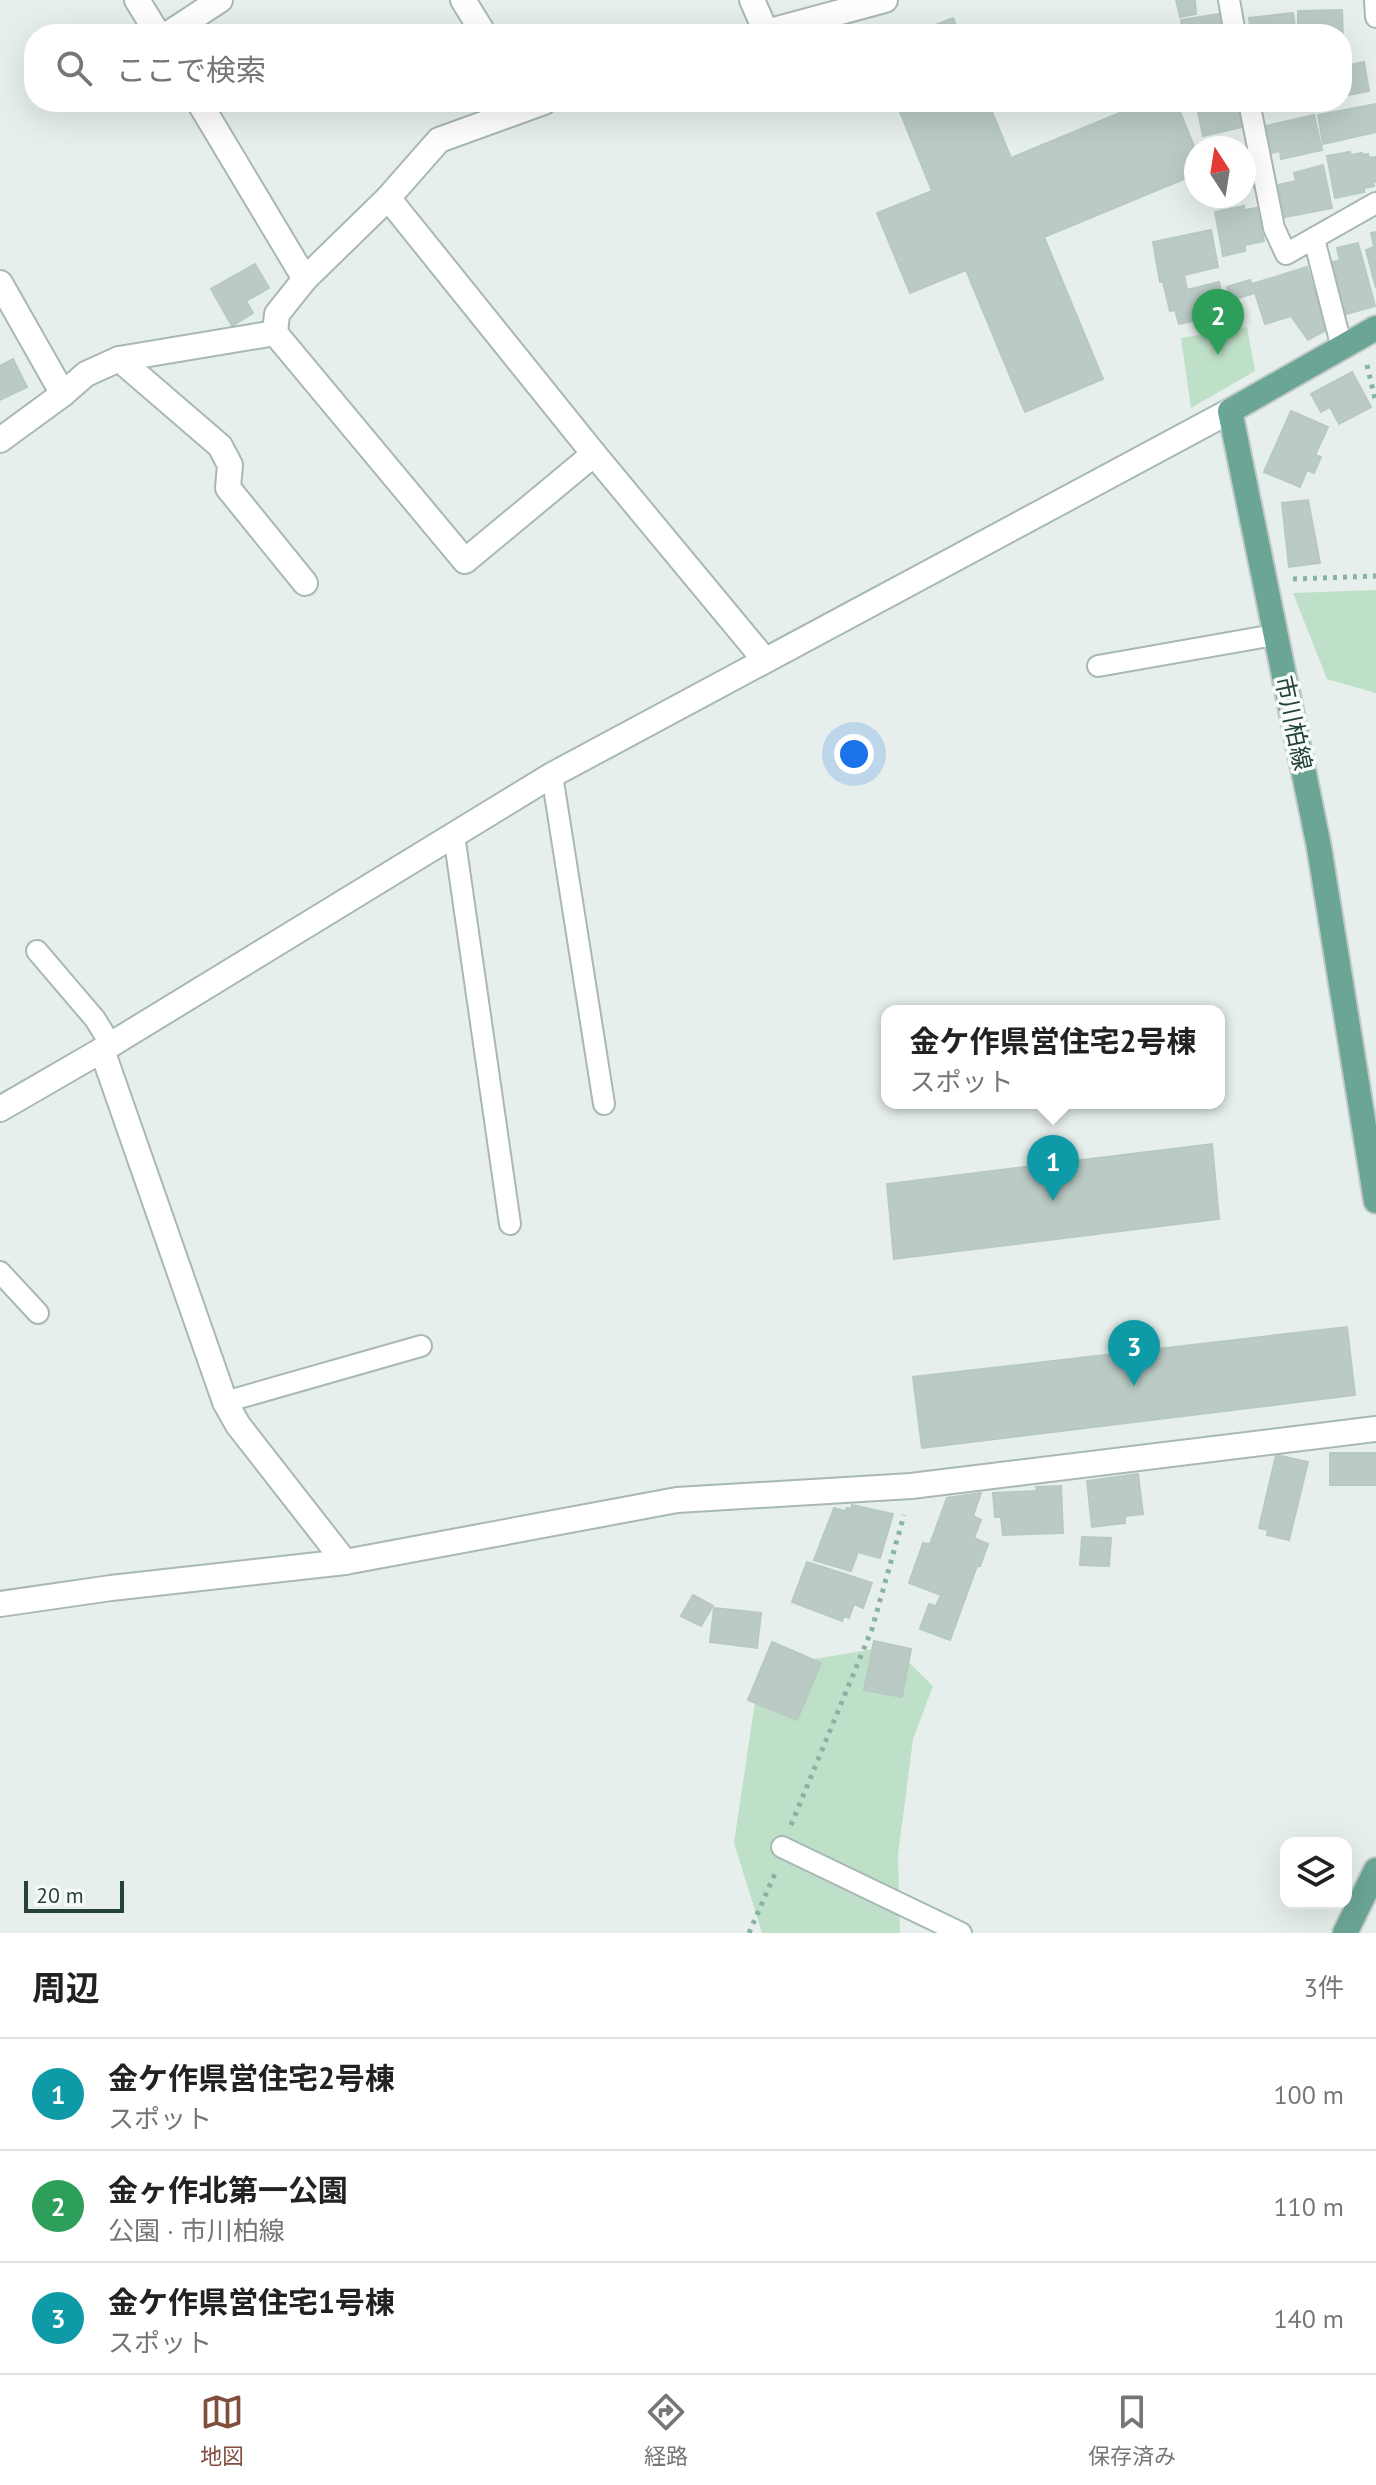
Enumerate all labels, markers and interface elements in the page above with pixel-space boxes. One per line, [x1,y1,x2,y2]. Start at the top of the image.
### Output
search box [24,24,1352,112]
icon: search [52,46,96,90]
text: ここで検索 [116,50,266,89]
north arrow [1184,136,1256,208]
pin: 2 [1192,289,1244,355]
street label: 市川柏線 [1268,673,1319,773]
your location [834,734,874,774]
popup [881,1005,1225,1109]
text: 金ケ作県営住宅2号棟 [909,1021,1197,1060]
text: スポット [909,1065,1014,1098]
pin: 1 [1027,1135,1079,1201]
pin: 3 [1108,1320,1160,1386]
map controls [1280,1837,1352,1909]
button: layers [1280,1837,1352,1909]
scale bar [24,1877,124,1913]
text: 20 m [36,1881,84,1909]
text: 周辺 [32,1965,100,2009]
text: 3件 [1304,1971,1344,2004]
text: 金ケ作県営住宅2号棟 [108,2058,395,2097]
text: 1 [51,2078,65,2111]
text: 100 m [1273,2078,1344,2111]
text: スポット [108,2102,212,2135]
text: 金ヶ作北第一公園 [108,2170,348,2209]
text: 2 [51,2190,65,2223]
text: 110 m [1273,2190,1344,2223]
text: 公園 · 市川柏線 [108,2214,285,2247]
text: 金ケ作県営住宅1号棟 [108,2282,395,2321]
text: 3 [51,2302,65,2335]
text: 140 m [1273,2302,1344,2335]
text: スポット [108,2326,212,2359]
tab: 地図 [200,2390,244,2470]
tab: 経路 [644,2390,688,2470]
tab: 保存済み [1088,2390,1176,2470]

